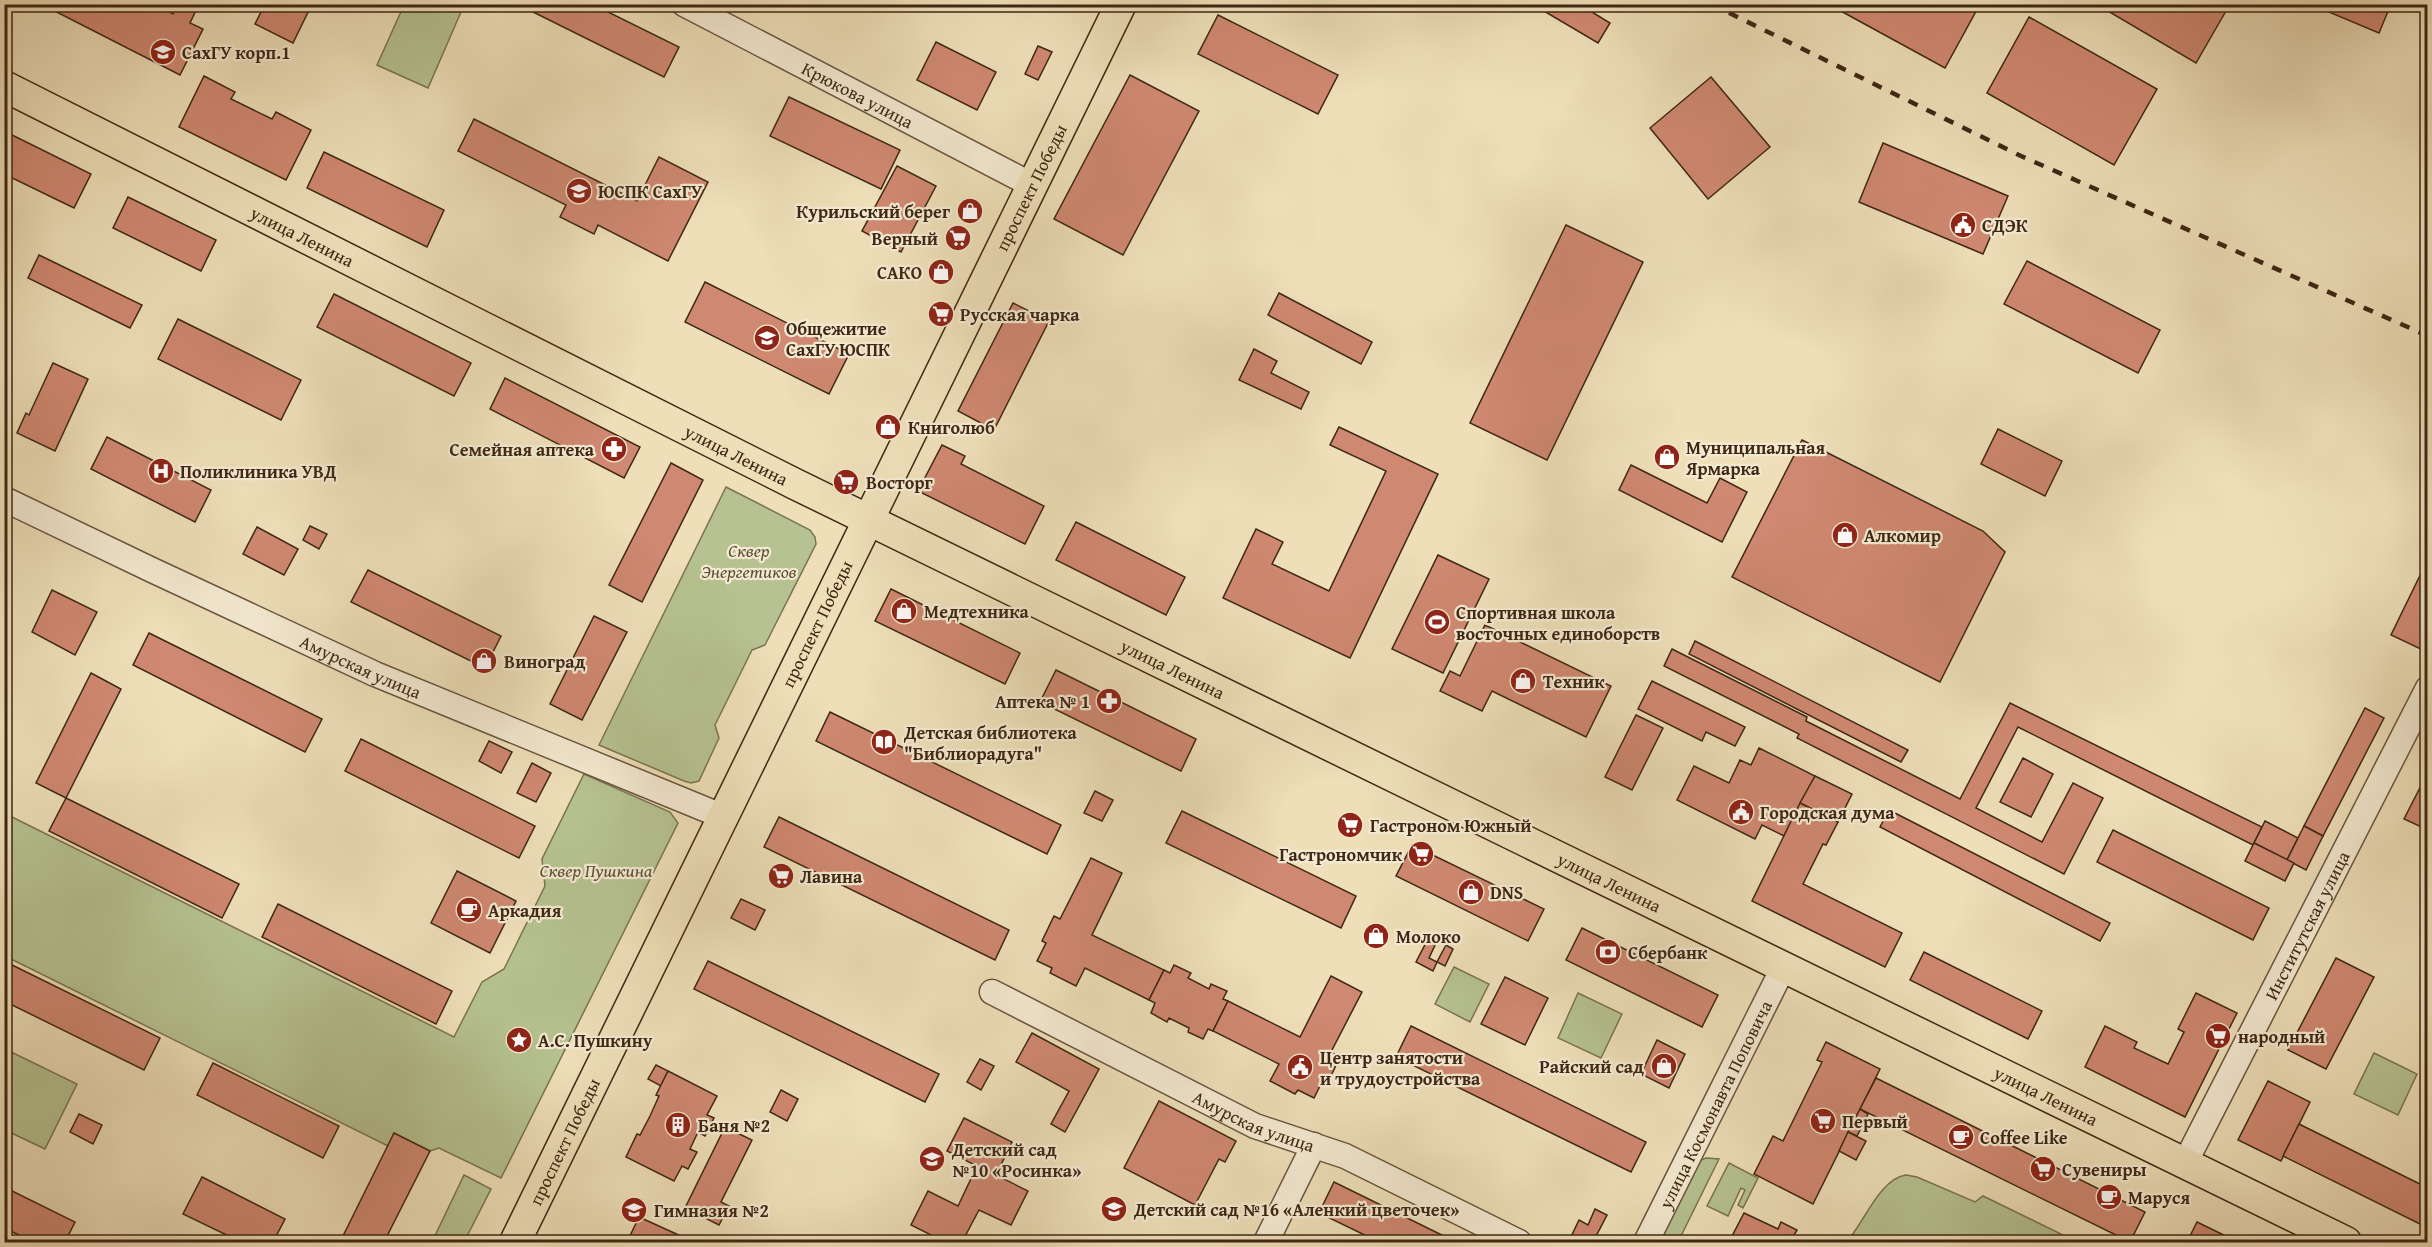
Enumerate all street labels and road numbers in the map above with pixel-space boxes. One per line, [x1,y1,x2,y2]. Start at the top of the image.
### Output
street label: Крюкова улица [797,54,919,135]
street label: проспект Победы [988,119,1073,255]
street label: улица Ленина [245,198,359,274]
street label: улица Ленина [679,417,793,492]
street label: проспект Победы [774,555,859,692]
street label: Амурская улица [296,627,426,705]
street label: улица Ленина [1115,631,1230,706]
street label: улица Ленина [1552,845,1666,919]
street label: Институтская улица [2257,846,2356,1005]
street label: улица Космонавта Поповича [1651,995,1779,1214]
street label: улица Ленина [1989,1058,2103,1132]
street label: проспект Победы [522,1073,607,1210]
street label: Амурская улица [1188,1083,1319,1159]

